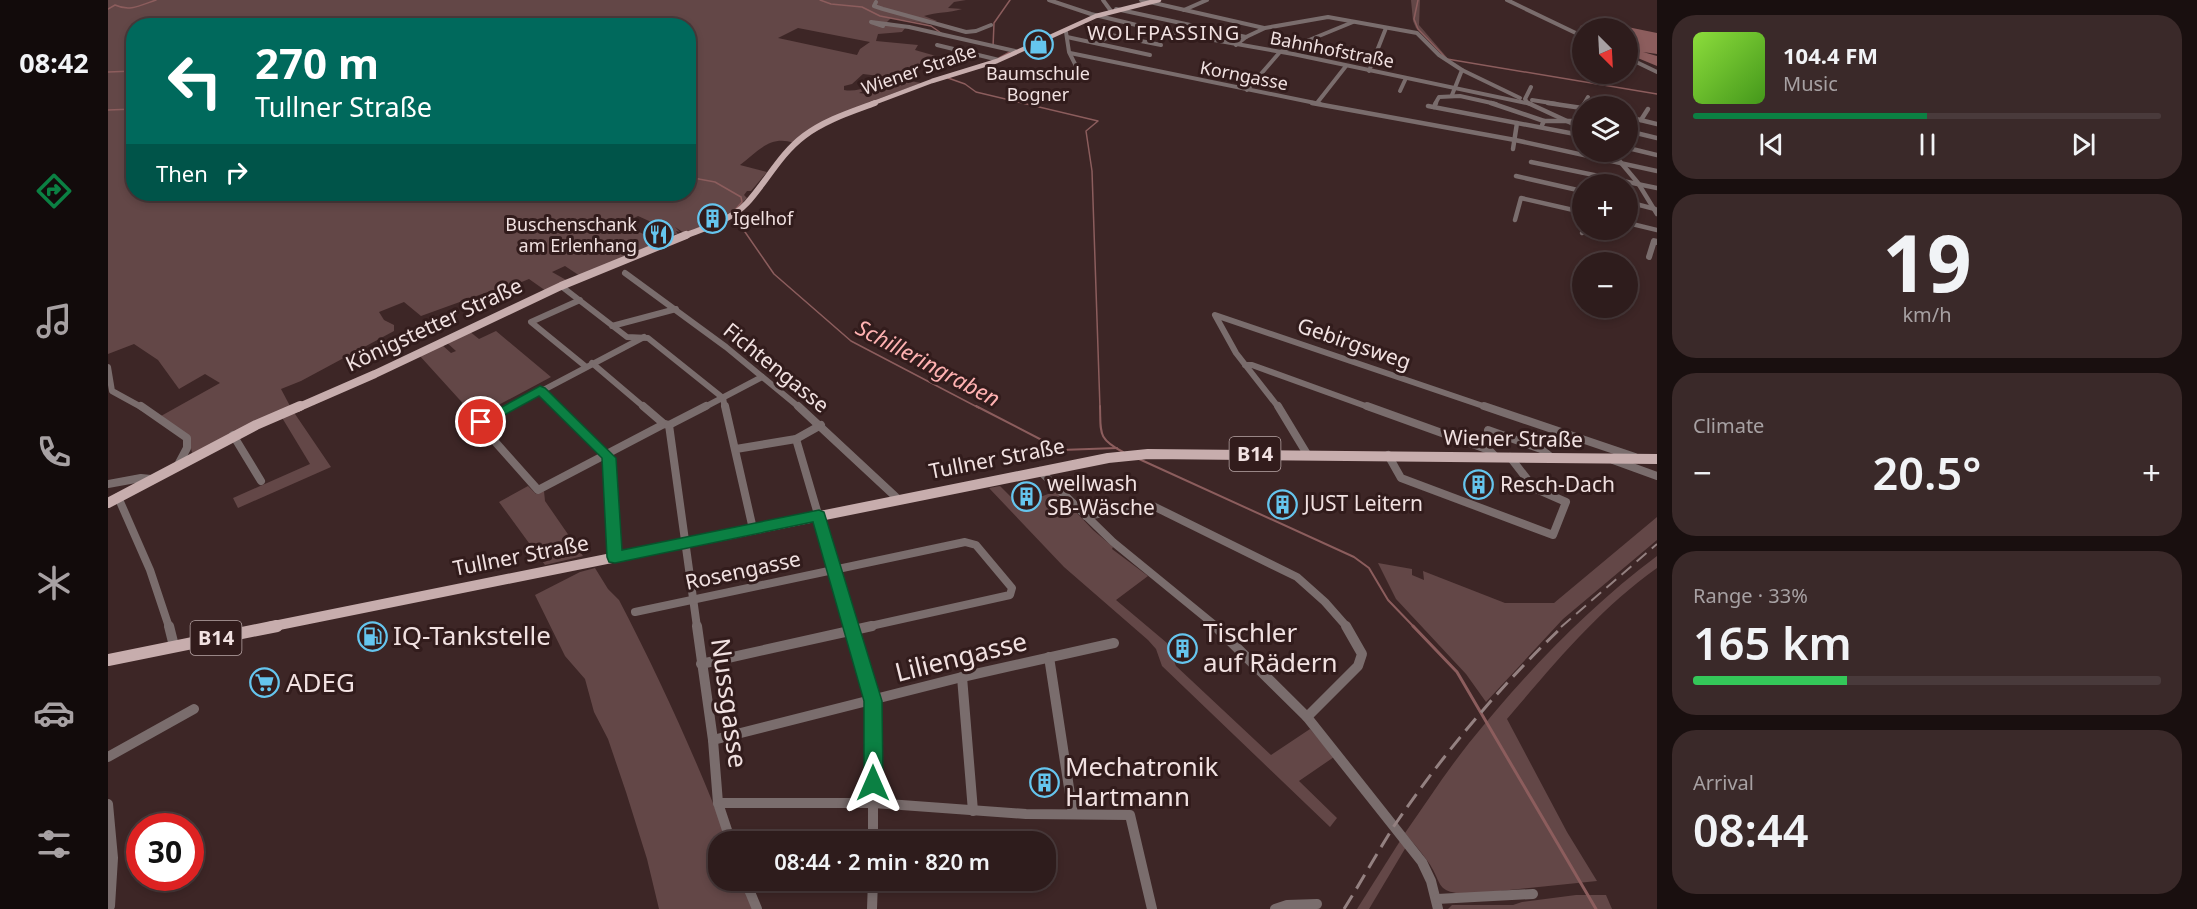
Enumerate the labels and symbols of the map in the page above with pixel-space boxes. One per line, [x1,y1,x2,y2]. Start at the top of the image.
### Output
north arrow [1572,18,1638,84]
district label: WOLFPASSING [1087,19,1241,46]
street label: Bahnhofstraße [1268,25,1396,73]
shop icon: Baumschule Bogner [1022,29,1054,61]
street label: Wiener Straße [858,38,979,100]
street label: Korngasse [1198,55,1290,95]
place label: Baumschule Bogner [986,61,1090,106]
building icon: Igelhof [696,203,728,235]
place label: Igelhof [733,206,794,230]
place label: Buschenschank am Erlenhang [505,212,637,257]
restaurant icon: Buschenschank am Erlenhang [642,219,674,251]
street label: Königstetter Straße [341,271,526,377]
street label: Gebirgsweg [1294,311,1415,376]
water label: Schilleringraben [851,312,1006,413]
street label: Fichtengasse [718,316,835,419]
pin [455,396,506,447]
street label: Wiener Straße [1443,423,1583,453]
street label: Tullner Straße [927,431,1067,485]
road number: B14 [1230,437,1280,471]
place label: wellwash SB-Wäsche [1047,469,1155,521]
building icon: Resch-Dach [1463,469,1495,501]
place label: Resch-Dach [1500,470,1615,498]
building icon: wellwash SB-Wäsche [1010,480,1042,512]
building icon: JUST Leitern [1267,488,1299,520]
place label: JUST Leitern [1302,489,1423,517]
street label: Tullner Straße [451,528,591,582]
street label: Rosengasse [683,544,803,596]
place label: Tischler auf Rädern [1203,614,1338,680]
place label: IQ-Tankstelle [393,617,551,653]
fuel station icon: IQ-Tankstelle [356,620,388,652]
road number: B14 [190,621,242,655]
street label: Liliengasse [891,622,1030,690]
building icon: Tischler auf Rädern [1166,632,1198,664]
street label: Nussgasse [703,636,757,770]
place label: ADEG [286,664,355,700]
supermarket icon: ADEG [249,667,281,699]
place label: Mechatronik Hartmann [1065,748,1218,814]
position arrow [841,751,905,815]
building icon: Mechatronik Hartmann [1028,766,1060,798]
speed limit sign: 30 [126,813,204,891]

